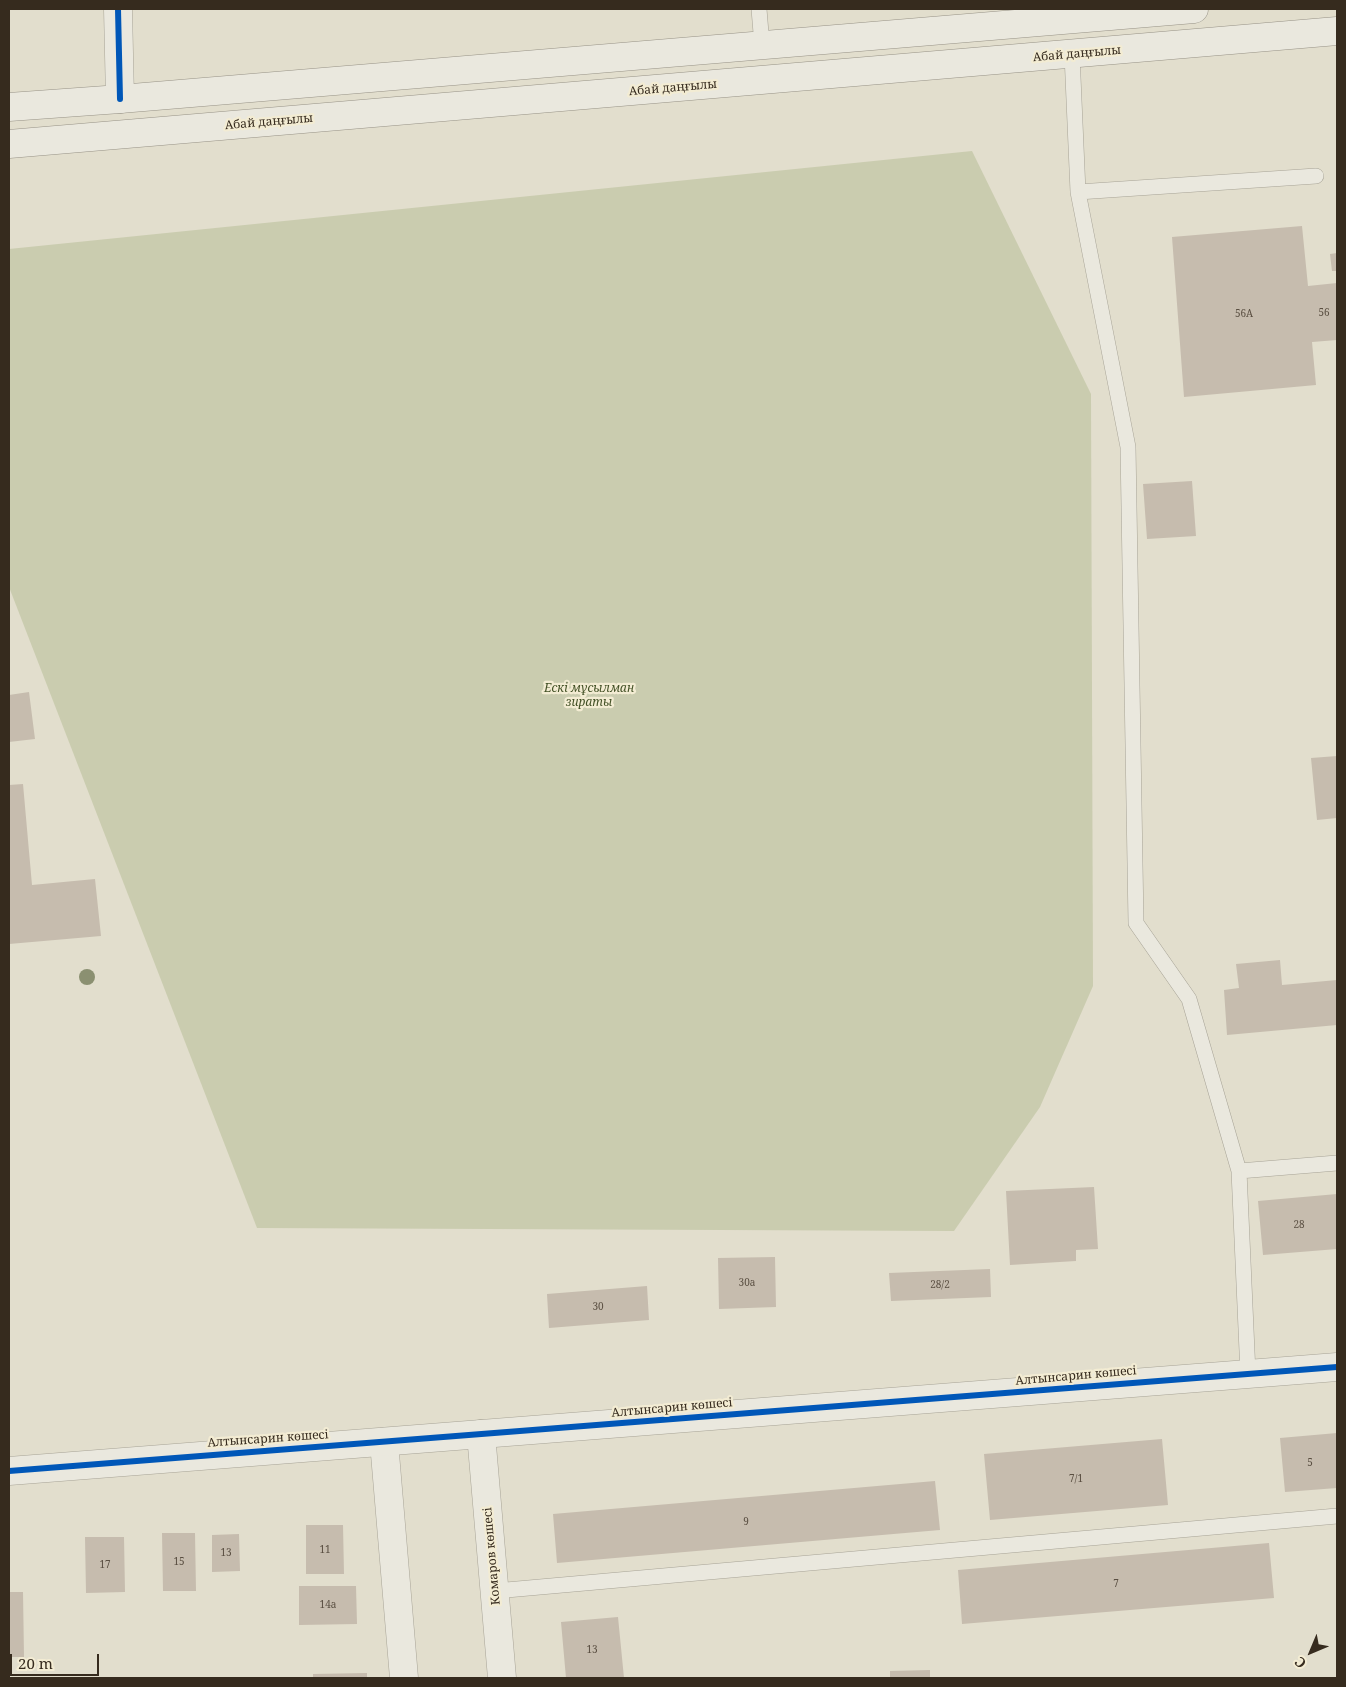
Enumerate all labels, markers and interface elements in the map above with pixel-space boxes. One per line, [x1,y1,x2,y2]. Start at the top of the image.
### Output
street label: Абай даңғылы [1032,43,1122,65]
street label: Абай даңғылы [628,77,718,99]
street label: Абай даңғылы [224,111,314,133]
house number: 56 [1318,307,1330,319]
house number: 56А [1235,308,1253,320]
park label: Ескі мұсылман зираты [544,682,634,710]
house number: 28 [1293,1219,1305,1231]
house number: 30а [739,1277,755,1289]
house number: 28/2 [930,1279,950,1291]
house number: 30 [592,1301,604,1313]
street label: Алтынсарин көшесі [1015,1364,1137,1388]
street label: Алтынсарин көшесі [611,1396,733,1420]
street label: Алтынсарин көшесі [207,1428,329,1450]
house number: 5 [1307,1457,1313,1469]
house number: 7/1 [1069,1473,1083,1485]
street label: Комаров көшесі [481,1506,503,1606]
house number: 9 [743,1516,749,1528]
house number: 11 [319,1544,331,1556]
house number: 13 [220,1547,232,1559]
house number: 15 [173,1556,185,1568]
house number: 17 [99,1559,111,1571]
house number: 7 [1113,1578,1119,1590]
house number: 14а [320,1599,336,1611]
north arrow [1286,1627,1336,1677]
scale bar [12,1644,101,1676]
house number: 13 [586,1644,598,1656]
text: 20 m [18,1653,53,1673]
text: С [1290,1653,1310,1673]

